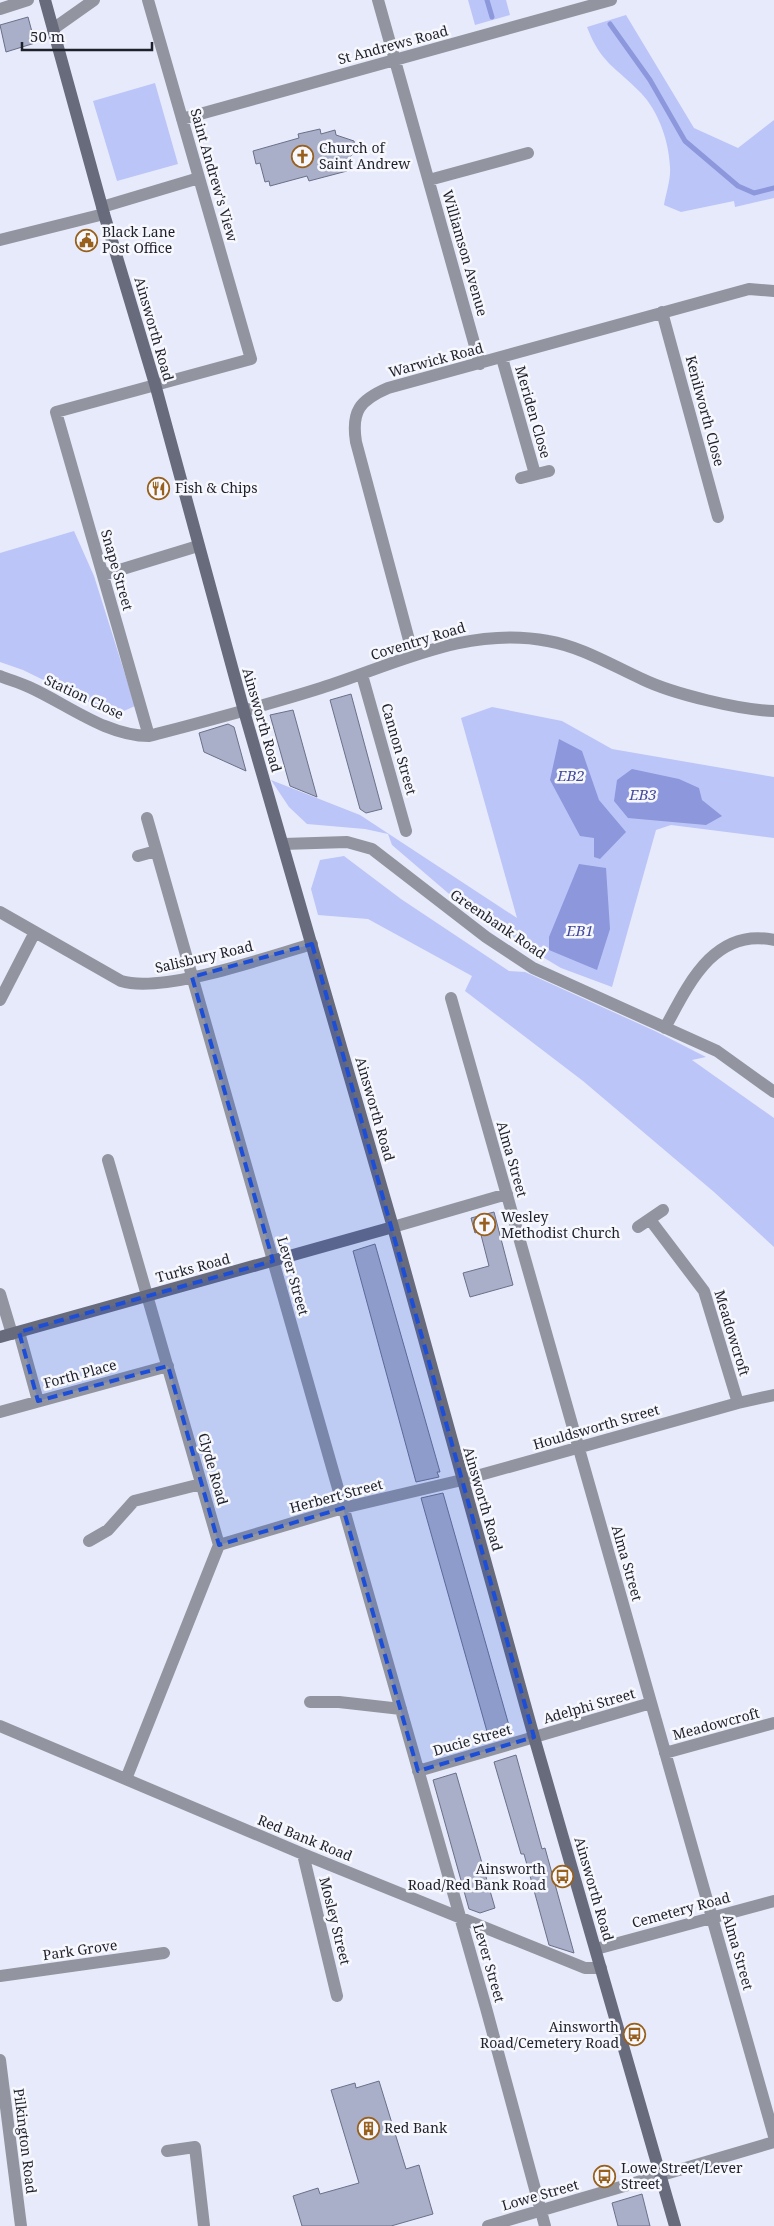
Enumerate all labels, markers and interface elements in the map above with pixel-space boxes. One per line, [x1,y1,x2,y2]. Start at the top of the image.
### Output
scale bar [22,20,152,52]
street label: St Andrews Road [336,21,451,68]
text: 50 m [30,26,65,46]
street label: Saint Andrew's View [186,106,243,245]
place label: Church of Saint Andrew [319,138,411,173]
church icon: Church of Saint Andrew [291,144,315,168]
street label: Williamson Avenue [438,188,493,318]
place label: Black Lane Post Office [102,222,175,257]
public building icon: Black Lane Post Office [74,228,98,252]
street label: Ainsworth Road [131,275,179,384]
street label: Warwick Road [386,338,486,381]
street label: Kenilworth Close [682,353,729,468]
street label: Meriden Close [511,363,556,460]
restaurant icon: Fish & Chips [147,476,171,500]
place label: Fish & Chips [175,478,258,497]
street label: Snape Street [97,527,138,613]
street label: Coventry Road [368,617,468,664]
street label: Ainsworth Road [239,666,287,775]
street label: Station Close [41,670,127,723]
street label: Cannon Street [377,701,422,797]
water label: EB2 [556,765,585,785]
water label: EB3 [628,784,657,804]
street label: Greenbank Road [447,884,550,963]
water label: EB1 [565,920,594,940]
street label: Salisbury Road [153,936,255,977]
street label: Ainsworth Road [352,1055,400,1164]
street label: Alma Street [493,1119,532,1199]
place label: Wesley Methodist Church [501,1207,620,1242]
church icon: Wesley Methodist Church [473,1213,497,1237]
street label: Lever Street [273,1234,314,1318]
street label: Turks Road [154,1248,232,1287]
street label: Meadowcroft [710,1288,755,1378]
street label: Forth Place [41,1355,118,1392]
street label: Houldsworth Street [530,1399,661,1454]
street label: Clyde Road [194,1431,233,1508]
street label: Ainsworth Road [460,1445,508,1554]
street label: Herbert Street [287,1474,385,1517]
street label: Alma Street [608,1523,647,1603]
street label: Adelphi Street [541,1683,637,1728]
street label: Meadowcroft [670,1703,761,1744]
street label: Ducie Street [430,1719,513,1760]
street label: Red Bank Road [255,1810,356,1865]
street label: Ainsworth Road [571,1835,619,1944]
place label: Ainsworth Road/Red Bank Road [408,1859,546,1894]
bus stop icon: Ainsworth Road/Red Bank Road [550,1865,574,1889]
street label: Mosley Street [315,1875,356,1967]
street label: Cemetery Road [630,1887,733,1932]
street label: Alma Street [719,1912,758,1992]
street label: Lever Street [469,1921,510,2005]
street label: Park Grove [41,1935,118,1964]
place label: Ainsworth Road/Cemetery Road [480,2017,619,2052]
bus stop icon: Ainsworth Road/Cemetery Road [623,2023,647,2047]
street label: Pilkington Road [10,2087,41,2195]
building icon: Red Bank [356,2116,380,2140]
place label: Red Bank [384,2118,448,2137]
place label: Lowe Street/Lever Street [621,2158,743,2193]
bus stop icon: Lowe Street/Lever Street [593,2164,617,2188]
street label: Lowe Street [499,2174,581,2215]

